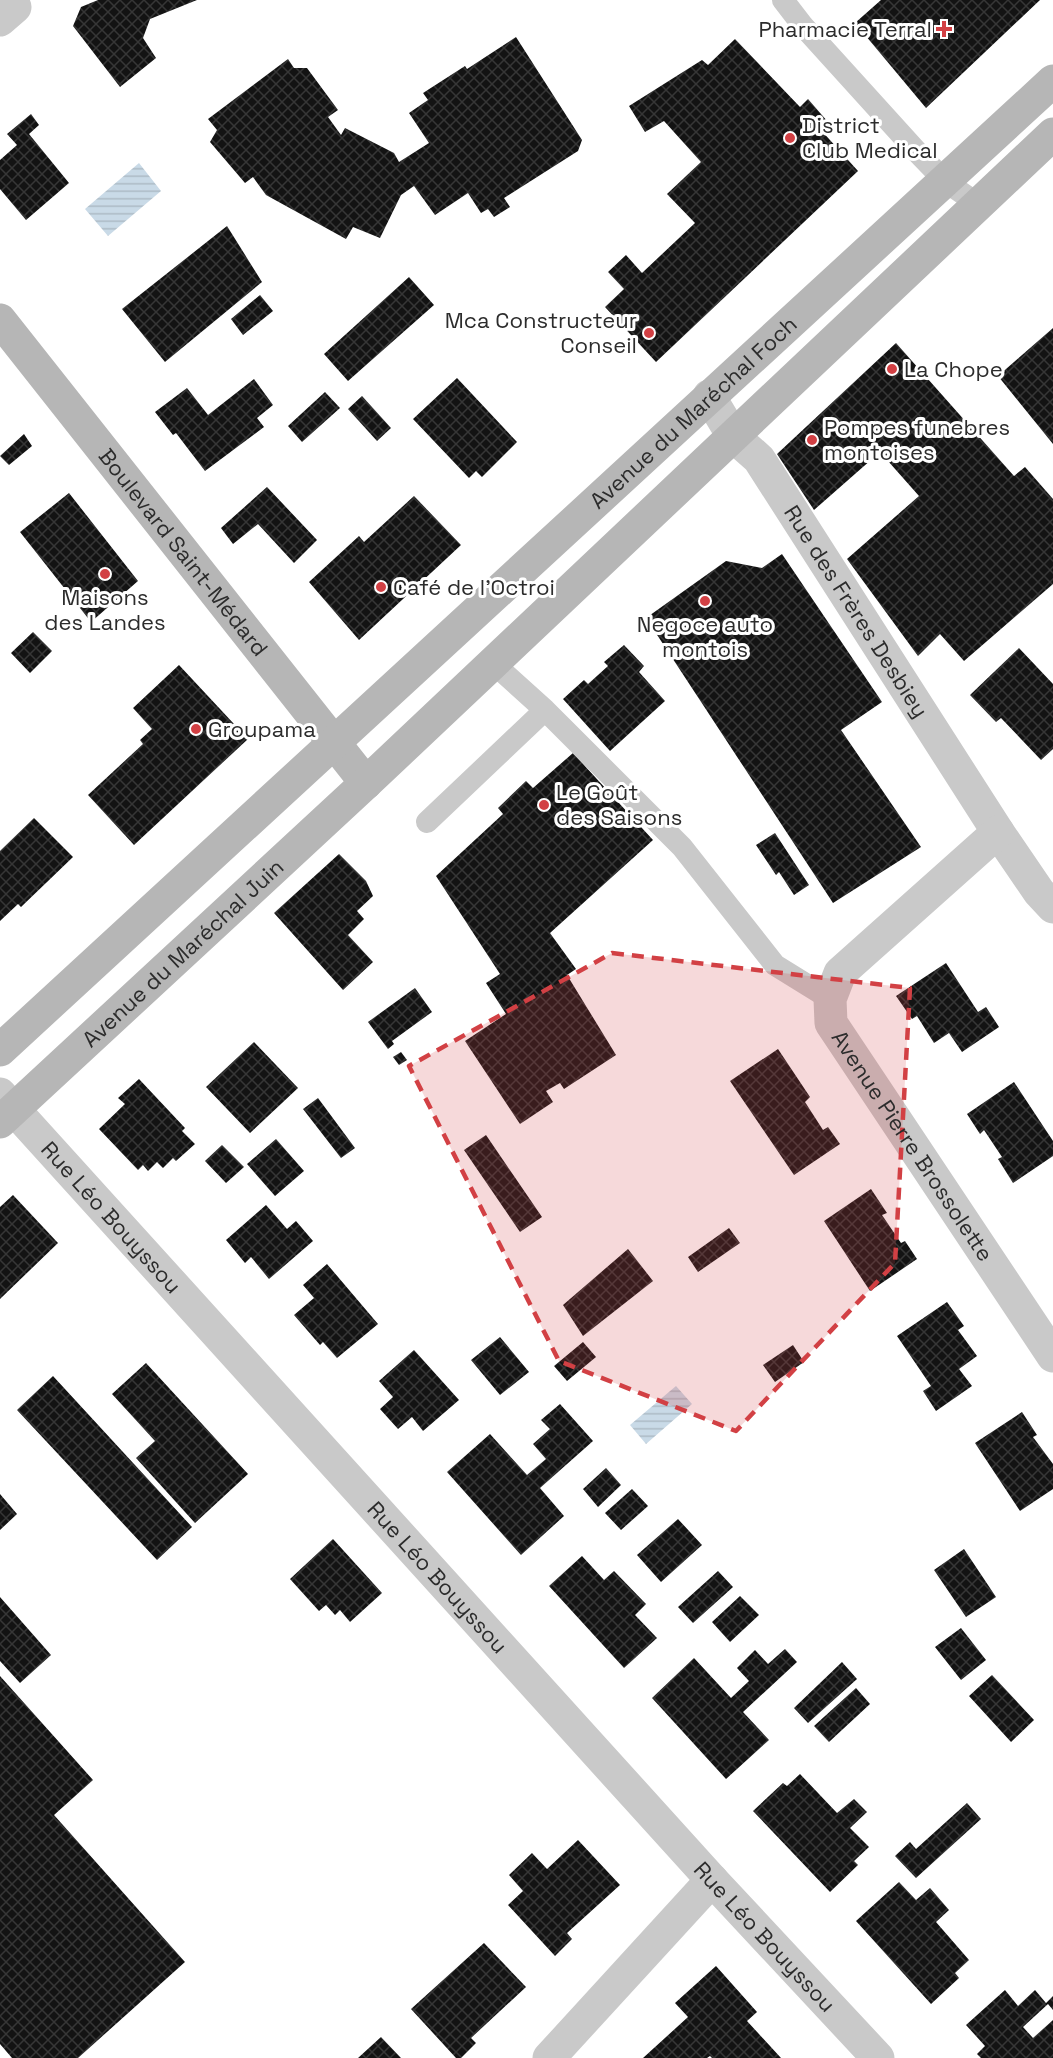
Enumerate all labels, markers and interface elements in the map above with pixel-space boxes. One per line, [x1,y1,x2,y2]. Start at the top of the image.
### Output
place label: Pharmacie Terral [758,15,932,43]
marker: Pharmacie Terral [937,22,951,36]
place label: District Club Medical [802,111,938,164]
marker: District Club Medical [783,131,797,145]
place label: Mca Constructeur Conseil [445,306,637,359]
street label: Avenue du Maréchal Foch [584,310,803,514]
marker: Mca Constructeur Conseil [642,326,656,340]
place label: La Chope [904,355,1003,383]
marker: La Chope [885,362,899,376]
place label: Pompes funebres montoises [824,413,1010,466]
marker: Pompes funebres montoises [805,433,819,447]
street label: Boulevard Saint-Médard [93,443,274,662]
street label: Rue des Frères Desbiey [778,500,935,723]
marker: Maisons des Landes [98,567,112,581]
place label: Café de l'Octroi [393,573,555,601]
marker: Café de l'Octroi [374,580,388,594]
place label: Maisons des Landes [44,583,166,636]
marker: Negoce auto montois [698,594,712,608]
place label: Negoce auto montois [637,610,773,663]
place label: Groupama [208,715,316,743]
marker: Groupama [189,722,203,736]
place label: Le Goût des Saisons [556,778,682,831]
marker: Le Goût des Saisons [537,798,551,812]
street label: Avenue du Maréchal Juin [76,853,289,1053]
street label: Avenue Pierre Brossolette [826,1025,1000,1266]
street label: Rue Léo Bouyssou [35,1135,188,1299]
street label: Rue Léo Bouyssou [362,1495,514,1659]
street label: Rue Léo Bouyssou [688,1856,842,2018]

